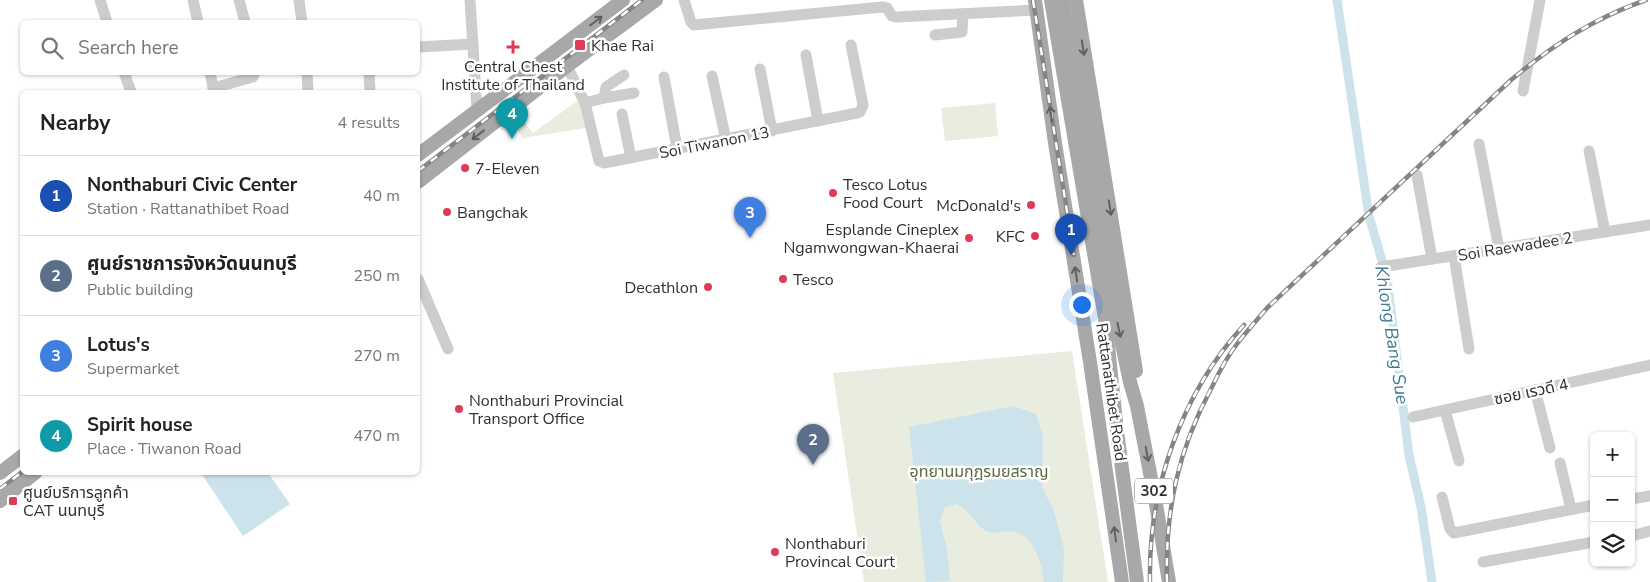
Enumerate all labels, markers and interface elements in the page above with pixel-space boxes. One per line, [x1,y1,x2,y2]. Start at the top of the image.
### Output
one-way arrow [589,15,602,26]
search box [20,20,420,75]
icon: search [38,34,66,62]
text: Search here [78,35,179,61]
place label: Khae Rai [591,35,654,57]
marker: Khae Rai [573,38,587,52]
marker: Central Chest Institute of Thailand [506,40,520,54]
one-way arrow [1079,40,1089,56]
place label: Central Chest Institute of Thailand [441,56,585,96]
pin: 4 [496,98,528,139]
one-way arrow [1045,106,1055,122]
text: Nearby [40,109,110,137]
text: 4 results [338,112,400,134]
street label: Soi Tiwanon 13 [657,121,771,164]
one-way arrow [472,130,485,141]
place label: 7-Eleven [475,158,540,180]
marker: 7-Eleven [459,162,471,174]
text: Nonthaburi Civic Center [87,172,297,198]
place label: Tesco Lotus Food Court [843,174,928,214]
text: 1 [51,185,61,207]
text: 40 m [363,185,400,207]
marker: Tesco Lotus Food Court [827,187,839,199]
place label: McDonald's [936,195,1021,217]
pin: 3 [734,197,766,238]
text: Station · Rattanathibet Road [87,198,289,220]
marker: McDonald's [1025,199,1037,211]
one-way arrow [1105,200,1115,216]
place label: Bangchak [457,202,529,224]
marker: Bangchak [441,206,453,218]
pin: 1 [1055,214,1087,255]
place label: Esplande Cineplex Ngamwongwan-Khaerai [783,219,960,259]
place label: KFC [996,226,1025,248]
street label: Soi Raewadee 2 [1456,227,1574,267]
marker: KFC [1029,230,1041,242]
marker: Esplande Cineplex Ngamwongwan-Khaerai [963,232,975,244]
text: ศูนย์ราชการจังหวัดนนทบุรี [87,251,297,277]
water label: Khlong Bang Sue [1369,264,1415,406]
text: 2 [51,265,61,287]
text: 250 m [353,265,400,287]
one-way arrow [1071,267,1081,283]
place label: Tesco [793,269,834,291]
marker: Tesco [777,273,789,285]
place label: Decathlon [624,277,698,299]
text: Public building [87,279,193,301]
marker: Decathlon [702,281,714,293]
your location [1069,292,1095,318]
street label: Rattanathibet Road [1090,322,1132,463]
one-way arrow [1115,322,1124,338]
text: Lotus's [87,332,150,358]
text: 3 [51,345,61,367]
text: 270 m [353,345,400,367]
text: Supermarket [87,358,179,380]
street label: ซอย เรวดี 4 [1492,373,1571,411]
place label: Nonthaburi Provincial Transport Office [469,390,624,430]
marker: Nonthaburi Provincial Transport Office [453,403,465,415]
text: Spirit house [87,412,193,438]
pin: 2 [797,424,829,465]
text: 4 [51,425,61,447]
text: 470 m [353,425,400,447]
map controls [1590,432,1635,567]
button: + [1590,432,1635,477]
text: Place · Tiwanon Road [87,438,242,460]
one-way arrow [1142,446,1152,462]
park label: อุทยานมกุฎรมยสราญ [910,461,1048,483]
button: − [1590,477,1635,522]
road number: 302 [1135,478,1173,504]
place label: ศูนย์บริการลูกค้า CAT นนทบุรี [23,482,129,522]
marker: ศูนย์บริการลูกค้า CAT นนทบุรี [7,495,19,507]
button: layers [1590,522,1635,567]
one-way arrow [1109,526,1119,542]
place label: Nonthaburi Provincal Court [785,533,895,573]
marker: Nonthaburi Provincal Court [769,546,781,558]

